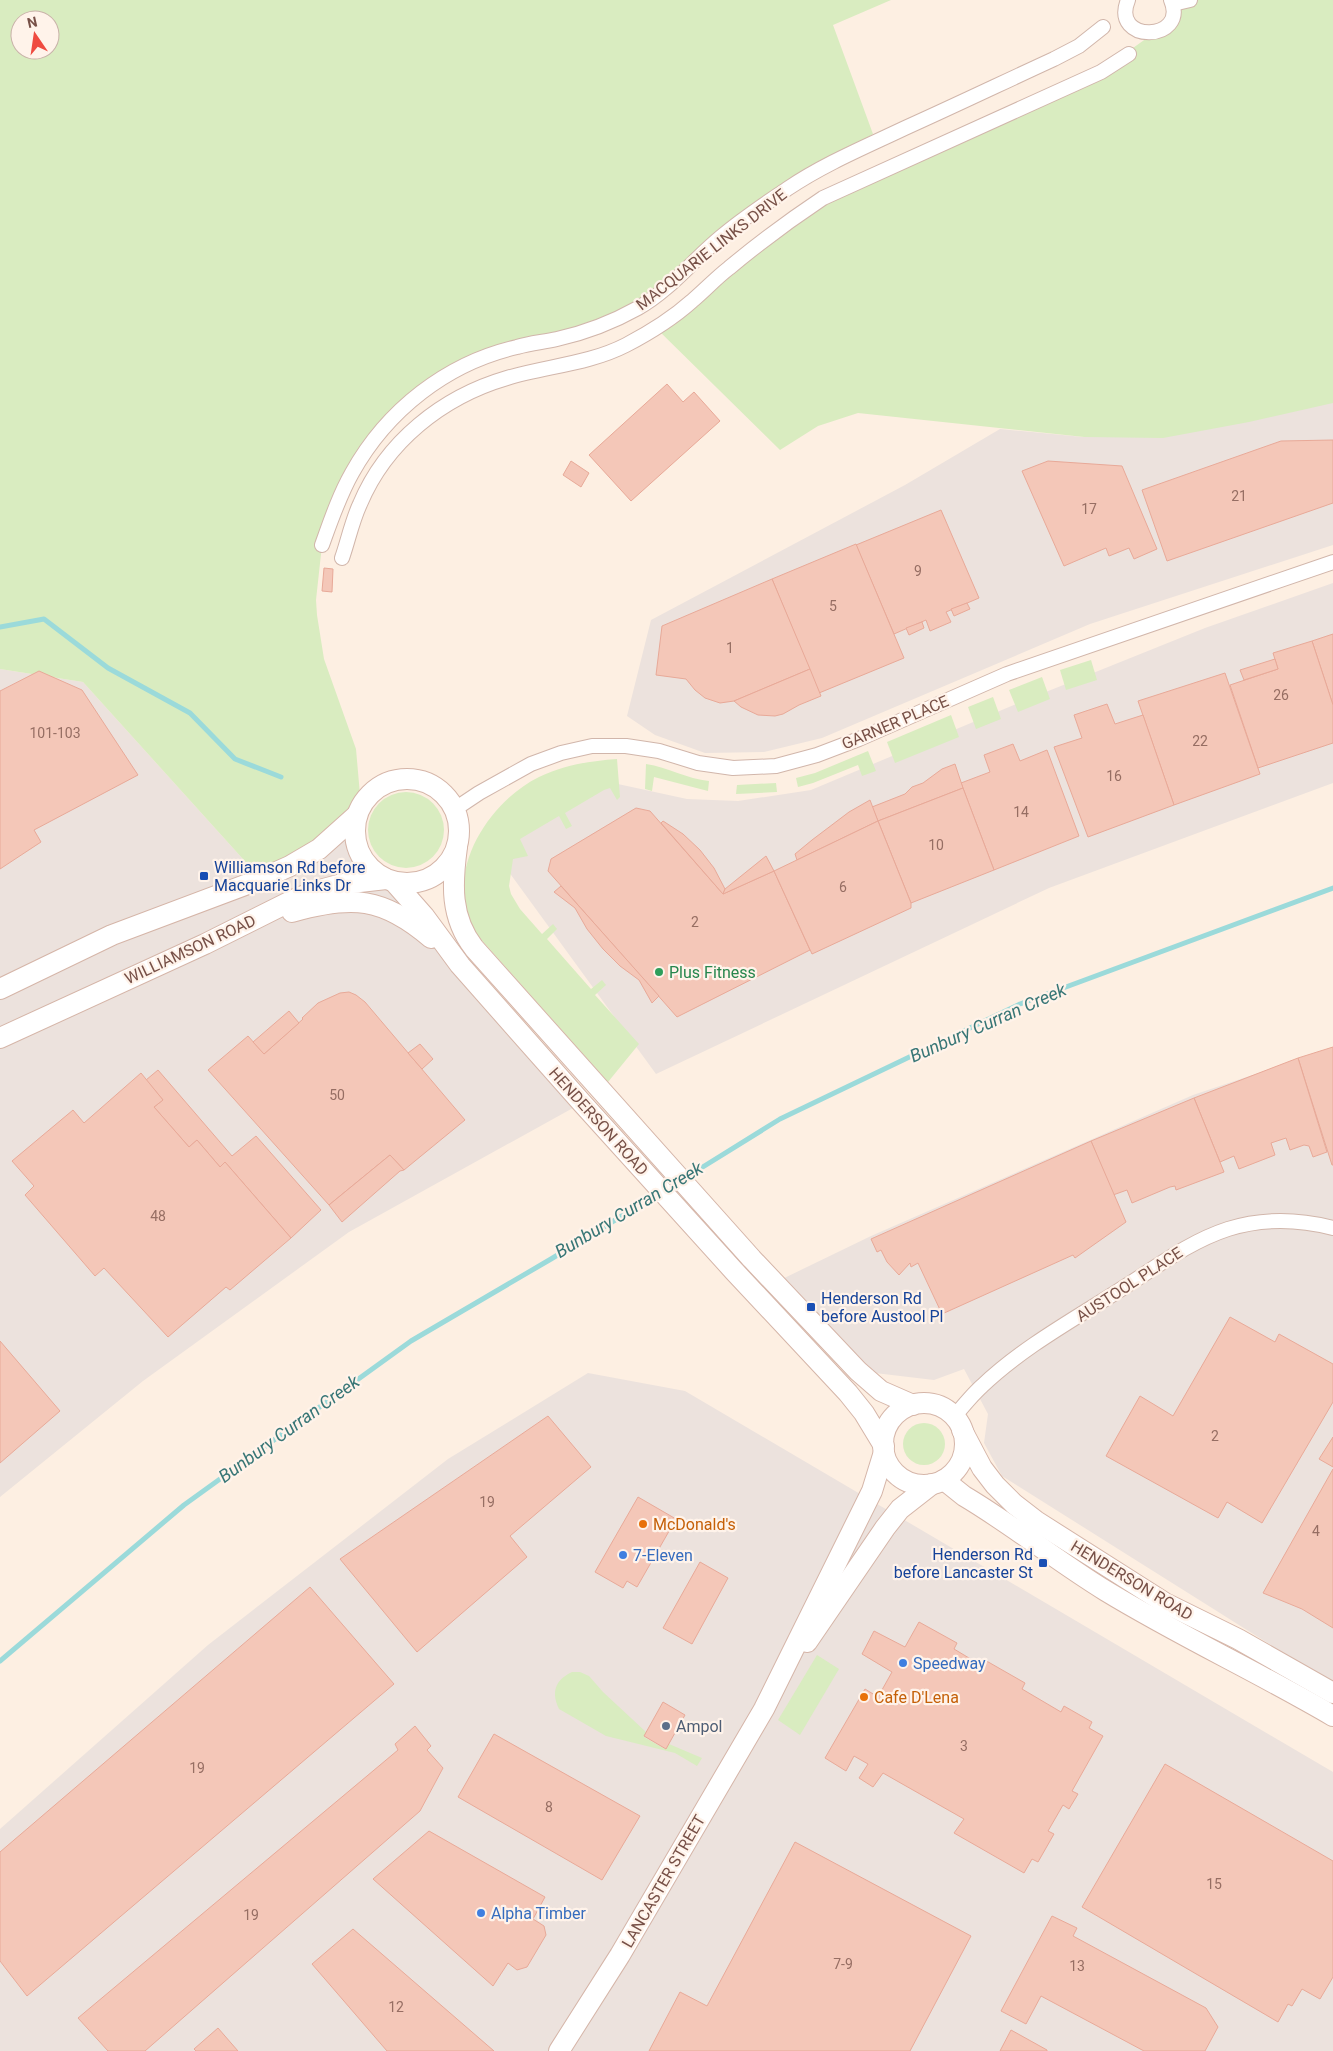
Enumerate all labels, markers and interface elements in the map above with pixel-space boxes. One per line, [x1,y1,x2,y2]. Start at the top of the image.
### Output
north arrow [10,10,60,60]
text: N [25,13,39,31]
street label: MACQUARIE LINKS DRIVE [632,185,790,314]
house number: 21 [1231,488,1247,504]
house number: 17 [1081,501,1097,517]
house number: 9 [914,563,922,579]
house number: 5 [829,598,837,614]
house number: 1 [726,640,734,656]
house number: 26 [1273,687,1289,703]
street label: GARNER PLACE [839,691,951,754]
house number: 101-103 [29,725,81,741]
house number: 22 [1192,733,1208,749]
house number: 16 [1106,768,1122,784]
house number: 14 [1013,804,1029,820]
house number: 10 [928,837,944,853]
place label: Williamson Rd before Macquarie Links Dr [214,858,365,895]
marker: Williamson Rd before Macquarie Links Dr [198,870,210,882]
house number: 6 [839,879,847,895]
street label: WILLIAMSON ROAD [122,911,259,988]
house number: 2 [691,914,699,930]
place label: Plus Fitness [669,963,756,982]
marker: Plus Fitness [653,966,665,978]
water label: Bunbury Curran Creek [906,978,1070,1066]
street label: HENDERSON ROAD [545,1063,652,1179]
house number: 50 [329,1087,345,1103]
water label: Bunbury Curran Creek [551,1157,707,1262]
house number: 48 [150,1208,166,1224]
street label: AUSTOOL PLACE [1073,1243,1186,1326]
place label: Henderson Rd before Austool Pl [821,1289,943,1326]
marker: Henderson Rd before Austool Pl [805,1301,817,1313]
water label: Bunbury Curran Creek [214,1370,364,1487]
house number: 2 [1211,1428,1219,1444]
house number: 19 [479,1494,495,1510]
place label: McDonald's [653,1515,736,1534]
marker: McDonald's [637,1518,649,1530]
house number: 4 [1312,1523,1320,1539]
street label: HENDERSON ROAD [1067,1537,1196,1624]
place label: Henderson Rd before Lancaster St [894,1545,1033,1582]
place label: 7-Eleven [633,1546,693,1565]
marker: 7-Eleven [617,1549,629,1561]
marker: Henderson Rd before Lancaster St [1037,1557,1049,1569]
place label: Speedway [913,1654,986,1673]
marker: Speedway [897,1657,909,1669]
place label: Cafe D'Lena [874,1688,959,1707]
marker: Cafe D'Lena [858,1691,870,1703]
place label: Ampol [676,1717,722,1736]
marker: Ampol [660,1720,672,1732]
house number: 3 [960,1738,968,1754]
house number: 19 [189,1760,205,1776]
house number: 8 [545,1799,553,1815]
street label: LANCASTER STREET [618,1811,709,1951]
house number: 15 [1206,1876,1222,1892]
place label: Alpha Timber [491,1904,586,1923]
house number: 19 [243,1907,259,1923]
marker: Alpha Timber [475,1907,487,1919]
house number: 7-9 [833,1956,853,1972]
house number: 13 [1069,1958,1085,1974]
house number: 12 [388,1999,404,2015]

